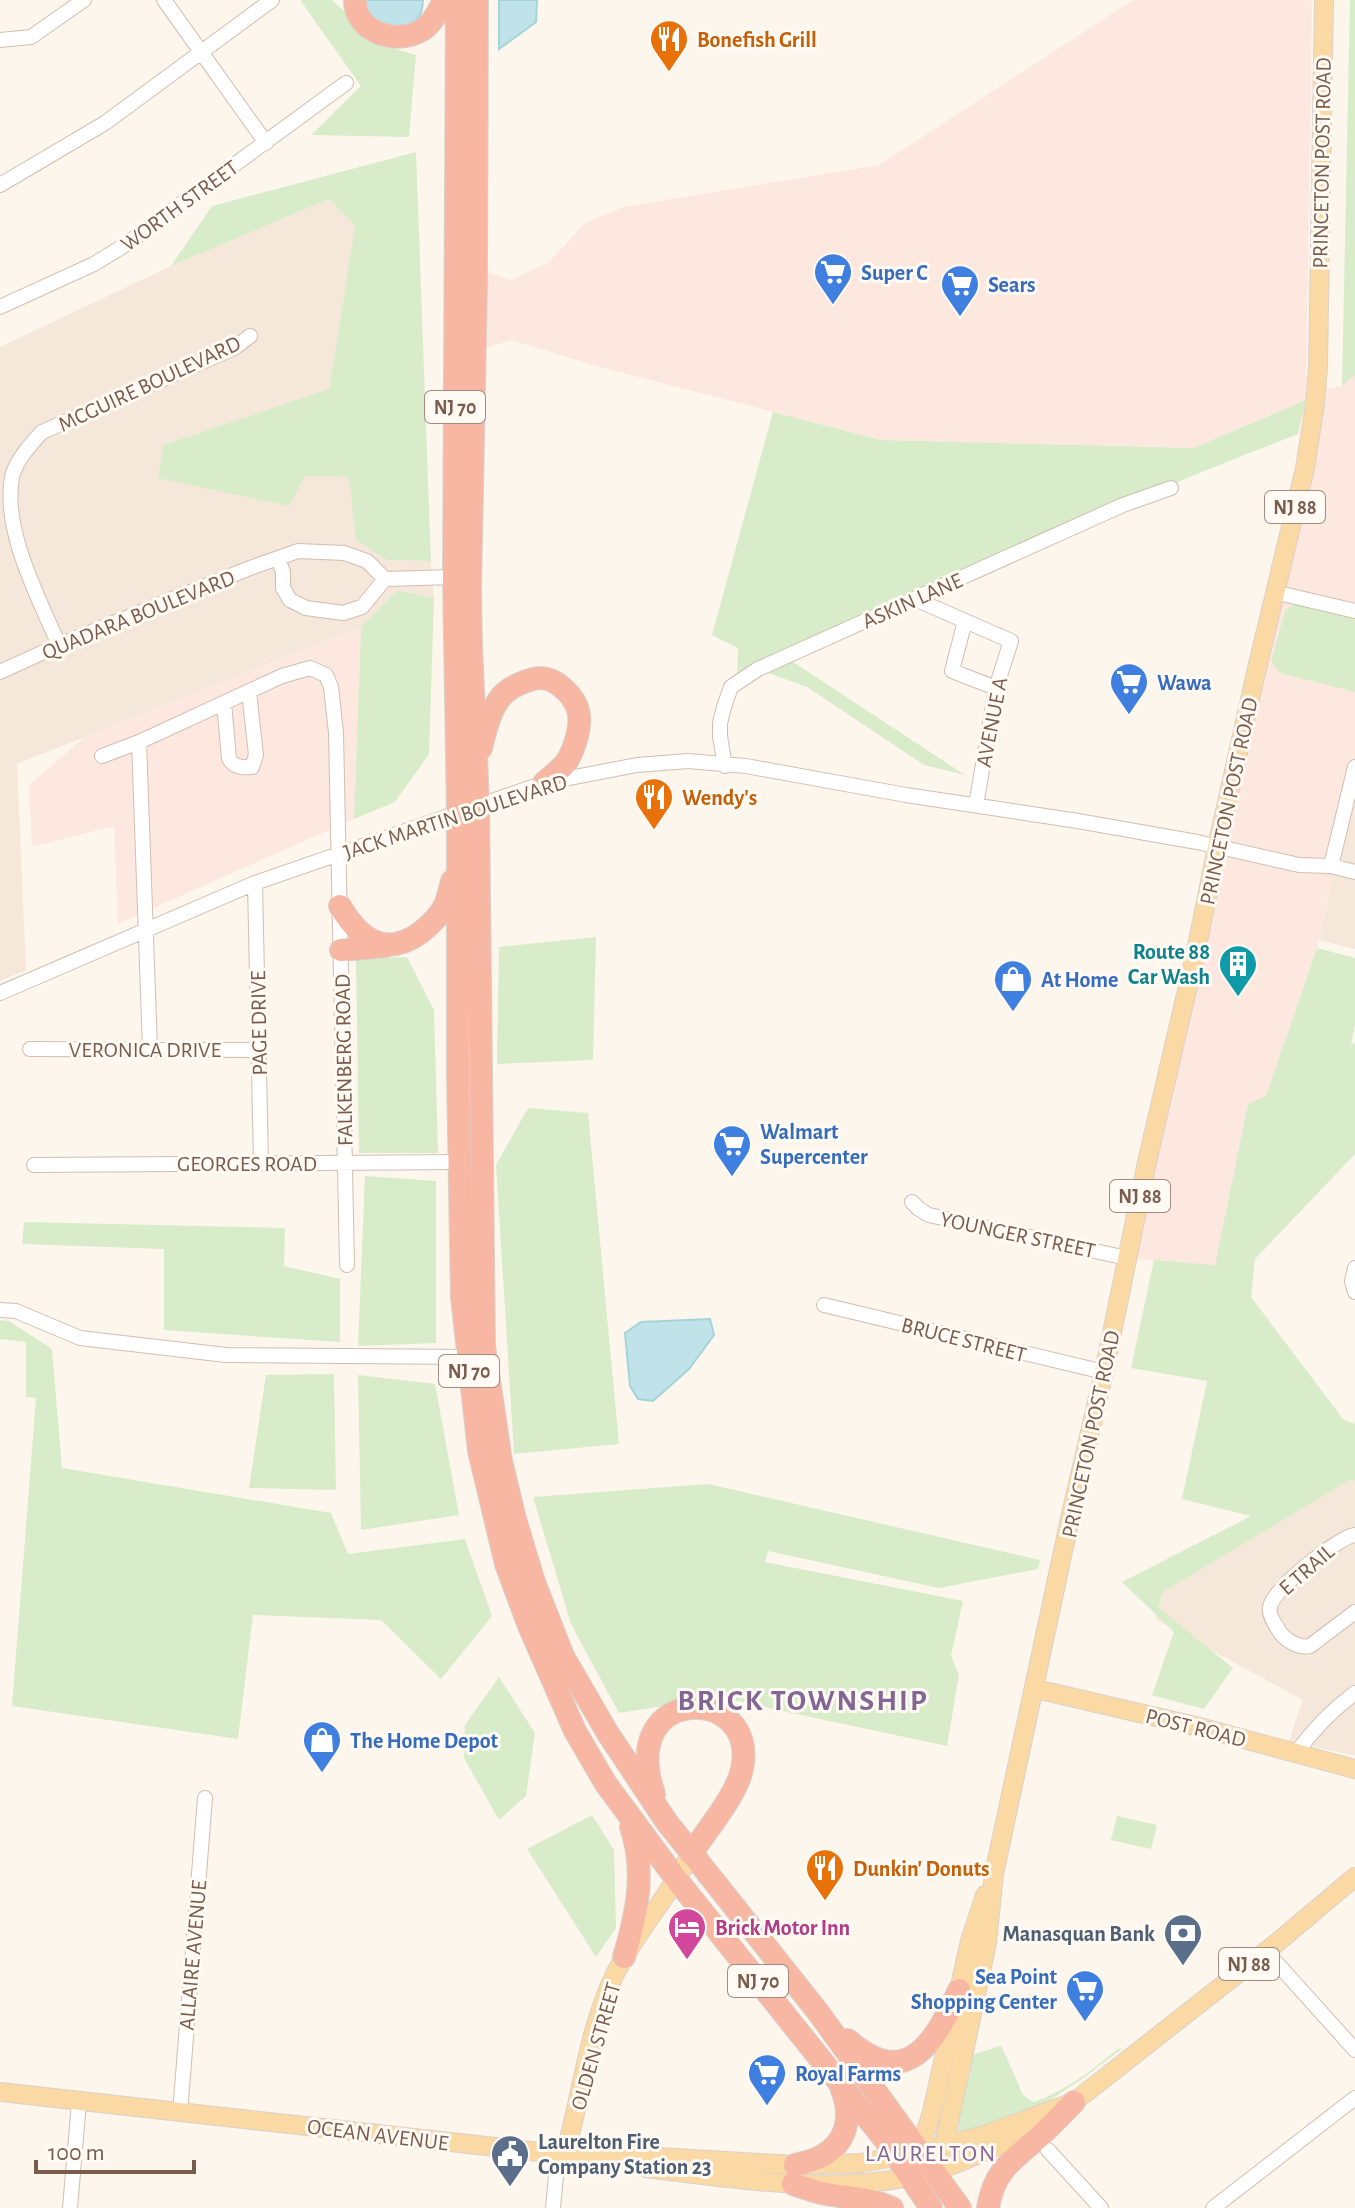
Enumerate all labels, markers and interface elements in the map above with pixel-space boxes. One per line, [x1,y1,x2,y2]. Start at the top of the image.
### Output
restaurant icon: Bonefish Grill [648,18,690,73]
place label: Bonefish Grill [697,29,817,51]
street label: PRINCETON POST ROAD [1309,57,1335,269]
street label: WORTH STREET [117,156,243,256]
supermarket icon: Super C [812,251,854,306]
place label: Super C [861,262,928,284]
supermarket icon: Sears [939,263,981,318]
place label: Sears [988,274,1036,296]
street label: MCGUIRE BOULEVARD [55,332,244,436]
road number: NJ 70 [425,391,485,423]
road number: NJ 88 [1265,491,1325,523]
street label: QUADARA BOULEVARD [39,566,238,664]
street label: ASKIN LANE [859,569,966,633]
supermarket icon: Wawa [1108,661,1150,716]
place label: Wawa [1157,672,1212,694]
street label: AVENUE A [973,675,1012,769]
street label: PRINCETON POST ROAD [1196,696,1262,907]
street label: JACK MARTIN BOULEVARD [341,770,570,863]
restaurant icon: Wendy's [633,776,675,831]
place label: Wendy's [682,787,757,810]
place label: Route 88 Car Wash [1128,941,1210,988]
building icon: Route 88 Car Wash [1217,943,1259,998]
shop icon: At Home [992,958,1034,1013]
place label: At Home [1041,969,1118,991]
street label: PAGE DRIVE [247,970,271,1076]
street label: FALKENBERG ROAD [331,974,357,1146]
street label: VERONICA DRIVE [69,1039,222,1061]
place label: Walmart Supercenter [760,1121,868,1168]
supermarket icon: Walmart Supercenter [711,1123,753,1178]
street label: GEORGES ROAD [177,1153,317,1175]
road number: NJ 88 [1110,1180,1170,1212]
street label: YOUNGER STREET [938,1208,1098,1262]
street label: BRUCE STREET [899,1314,1029,1366]
street label: PRINCETON POST ROAD [1058,1329,1124,1540]
road number: NJ 70 [439,1355,499,1387]
street label: E TRAIL [1275,1540,1339,1599]
district label: BRICK TOWNSHIP [677,1686,929,1716]
street label: POST ROAD [1143,1705,1248,1751]
shop icon: The Home Depot [301,1719,343,1774]
place label: The Home Depot [350,1730,499,1752]
restaurant icon: Dunkin' Donuts [804,1847,846,1902]
place label: Dunkin' Donuts [853,1858,990,1880]
street label: ALLAIRE AVENUE [175,1879,211,2031]
hotel icon: Brick Motor Inn [666,1906,708,1961]
bank icon: Manasquan Bank [1162,1912,1204,1967]
place label: Brick Motor Inn [715,1917,850,1939]
place label: Manasquan Bank [1003,1923,1155,1945]
road number: NJ 88 [1219,1948,1279,1980]
road number: NJ 70 [728,1965,788,1997]
place label: Sea Point Shopping Center [911,1966,1058,2013]
supermarket icon: Sea Point Shopping Center [1064,1968,1106,2023]
street label: OLDEN STREET [567,1980,625,2113]
supermarket icon: Royal Farms [746,2052,788,2107]
place label: Royal Farms [795,2063,901,2086]
street label: OCEAN AVENUE [306,2115,450,2155]
scale bar [36,2124,194,2174]
place label: Laurelton Fire Company Station 23 [538,2131,712,2179]
public building icon: Laurelton Fire Company Station 23 [489,2133,531,2188]
text: 100 m [48,2141,105,2165]
district label: LAURELTON [865,2142,997,2166]

